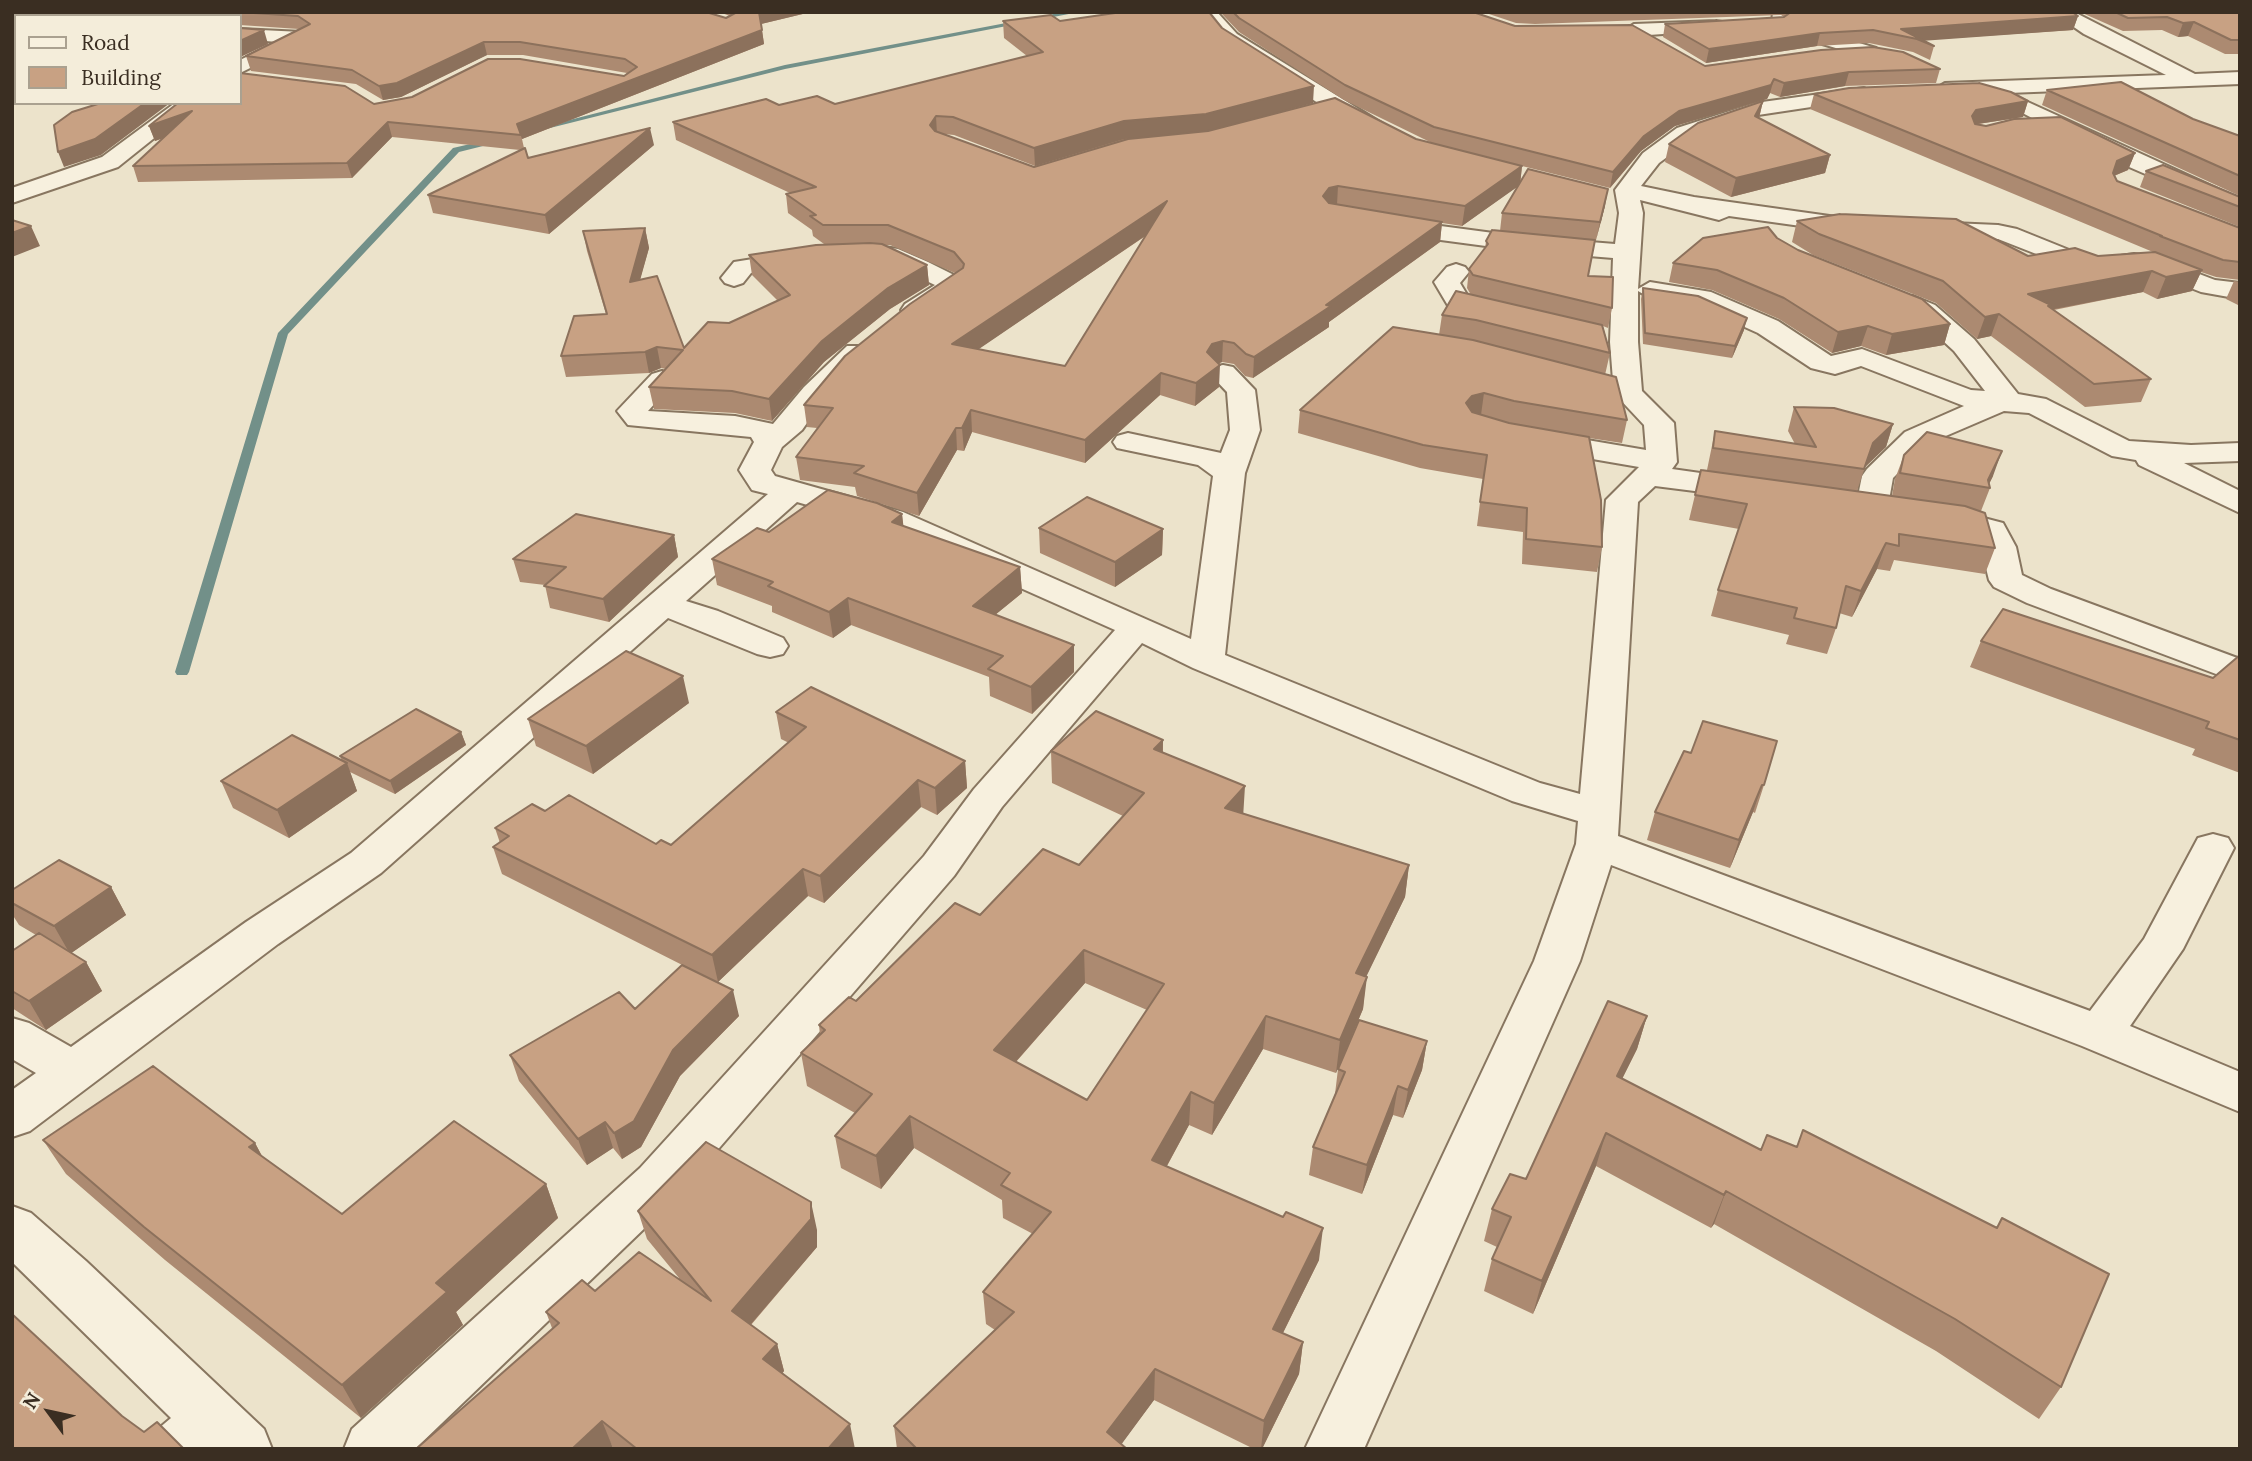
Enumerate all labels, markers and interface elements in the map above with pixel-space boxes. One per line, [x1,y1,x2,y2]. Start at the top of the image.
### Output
legend [14,14,242,105]
text: Road [81,29,130,56]
text: Building [81,64,161,91]
north arrow [14,1377,84,1447]
text: N [17,1388,45,1413]

